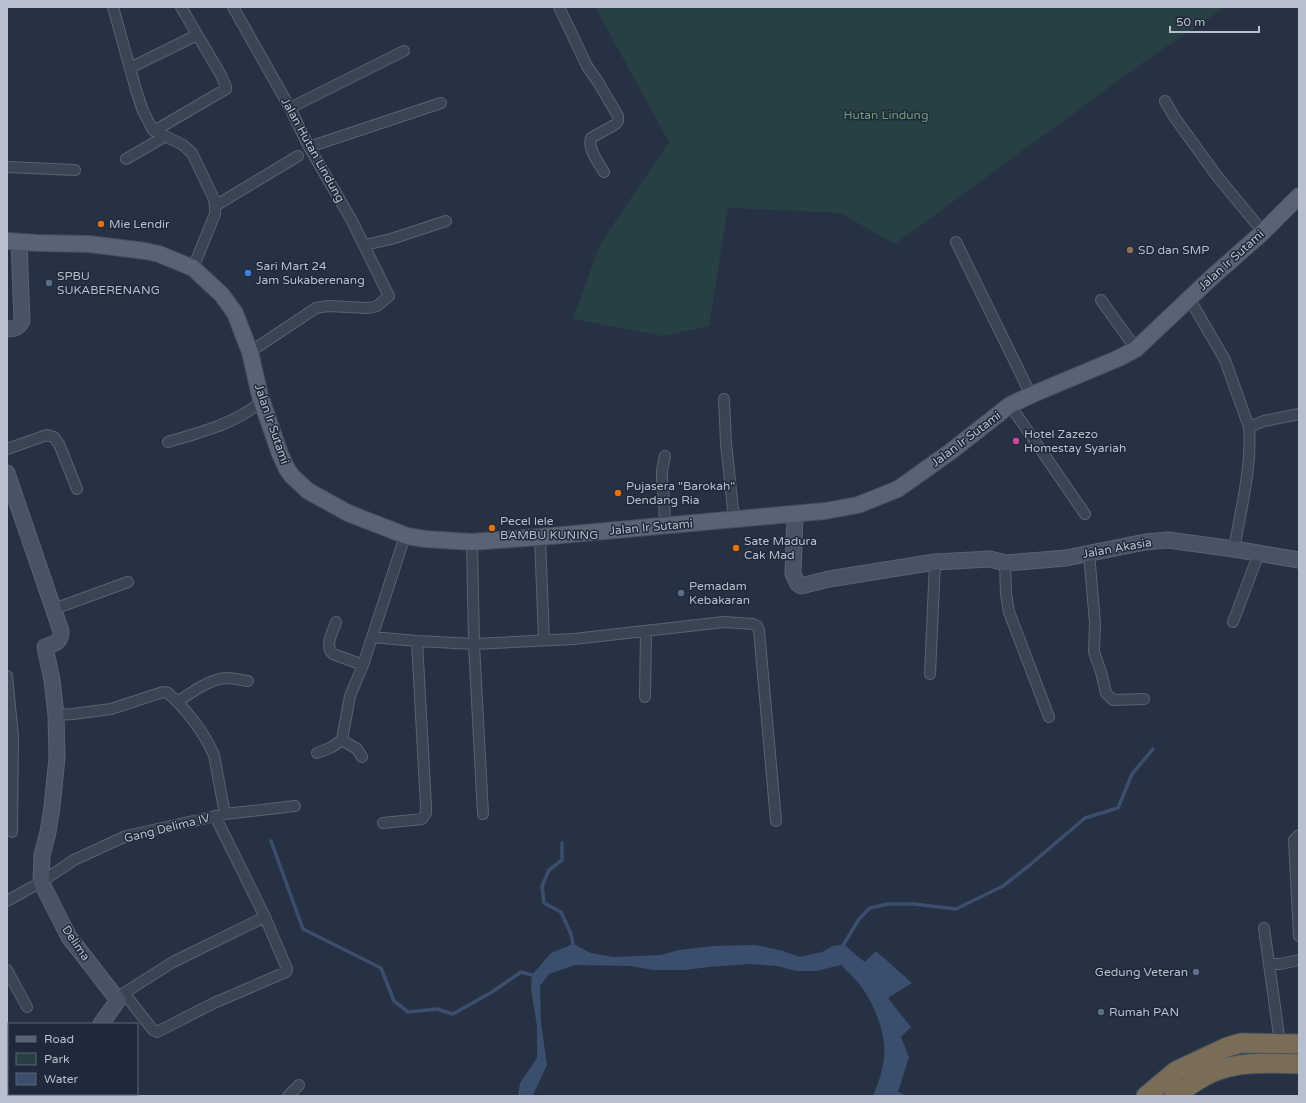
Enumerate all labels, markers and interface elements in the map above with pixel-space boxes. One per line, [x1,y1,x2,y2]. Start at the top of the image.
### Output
scale bar [1170,8,1259,34]
text: 50 m [1176,15,1205,29]
street label: Jalan Hutan Lindung [278,95,348,205]
park label: Hutan Lindung [844,108,928,122]
place label: Mie Lendir [109,217,170,231]
marker: Mie Lendir [96,219,106,229]
street label: Jalan Ir Sutami [1195,227,1267,293]
place label: SD dan SMP [1138,243,1209,257]
marker: SD dan SMP [1125,245,1135,255]
place label: Sari Mart 24 Jam Sukaberenang [256,259,365,287]
marker: Sari Mart 24 Jam Sukaberenang [243,268,253,278]
place label: SPBU SUKABERENANG [57,269,160,297]
marker: SPBU SUKABERENANG [44,278,54,288]
street label: Jalan Ir Sutami [252,382,292,466]
street label: Jalan Ir Sutami [928,408,1004,470]
place label: Hotel Zazezo Homestay Syariah [1024,427,1126,455]
marker: Hotel Zazezo Homestay Syariah [1011,436,1021,446]
place label: Pujasera "Barokah" Dendang Ria [626,479,735,507]
marker: Pujasera "Barokah" Dendang Ria [613,488,623,498]
place label: Pecel lele BAMBU KUNING [500,514,598,542]
street label: Jalan Ir Sutami [609,516,693,538]
marker: Pecel lele BAMBU KUNING [487,523,497,533]
place label: Sate Madura Cak Mad [744,534,817,562]
street label: Jalan Akasia [1081,535,1153,561]
marker: Sate Madura Cak Mad [731,543,741,553]
place label: Pemadam Kebakaran [689,579,750,607]
marker: Pemadam Kebakaran [676,588,686,598]
street label: Gang Delima IV [123,810,212,845]
street label: Delima [59,923,93,963]
place label: Gedung Veteran [1095,965,1188,979]
marker: Gedung Veteran [1191,967,1201,977]
place label: Rumah PAN [1109,1005,1179,1019]
marker: Rumah PAN [1096,1007,1106,1017]
legend [8,1023,138,1095]
text: Road [44,1032,74,1046]
text: Park [44,1052,70,1066]
text: Water [44,1072,79,1086]

